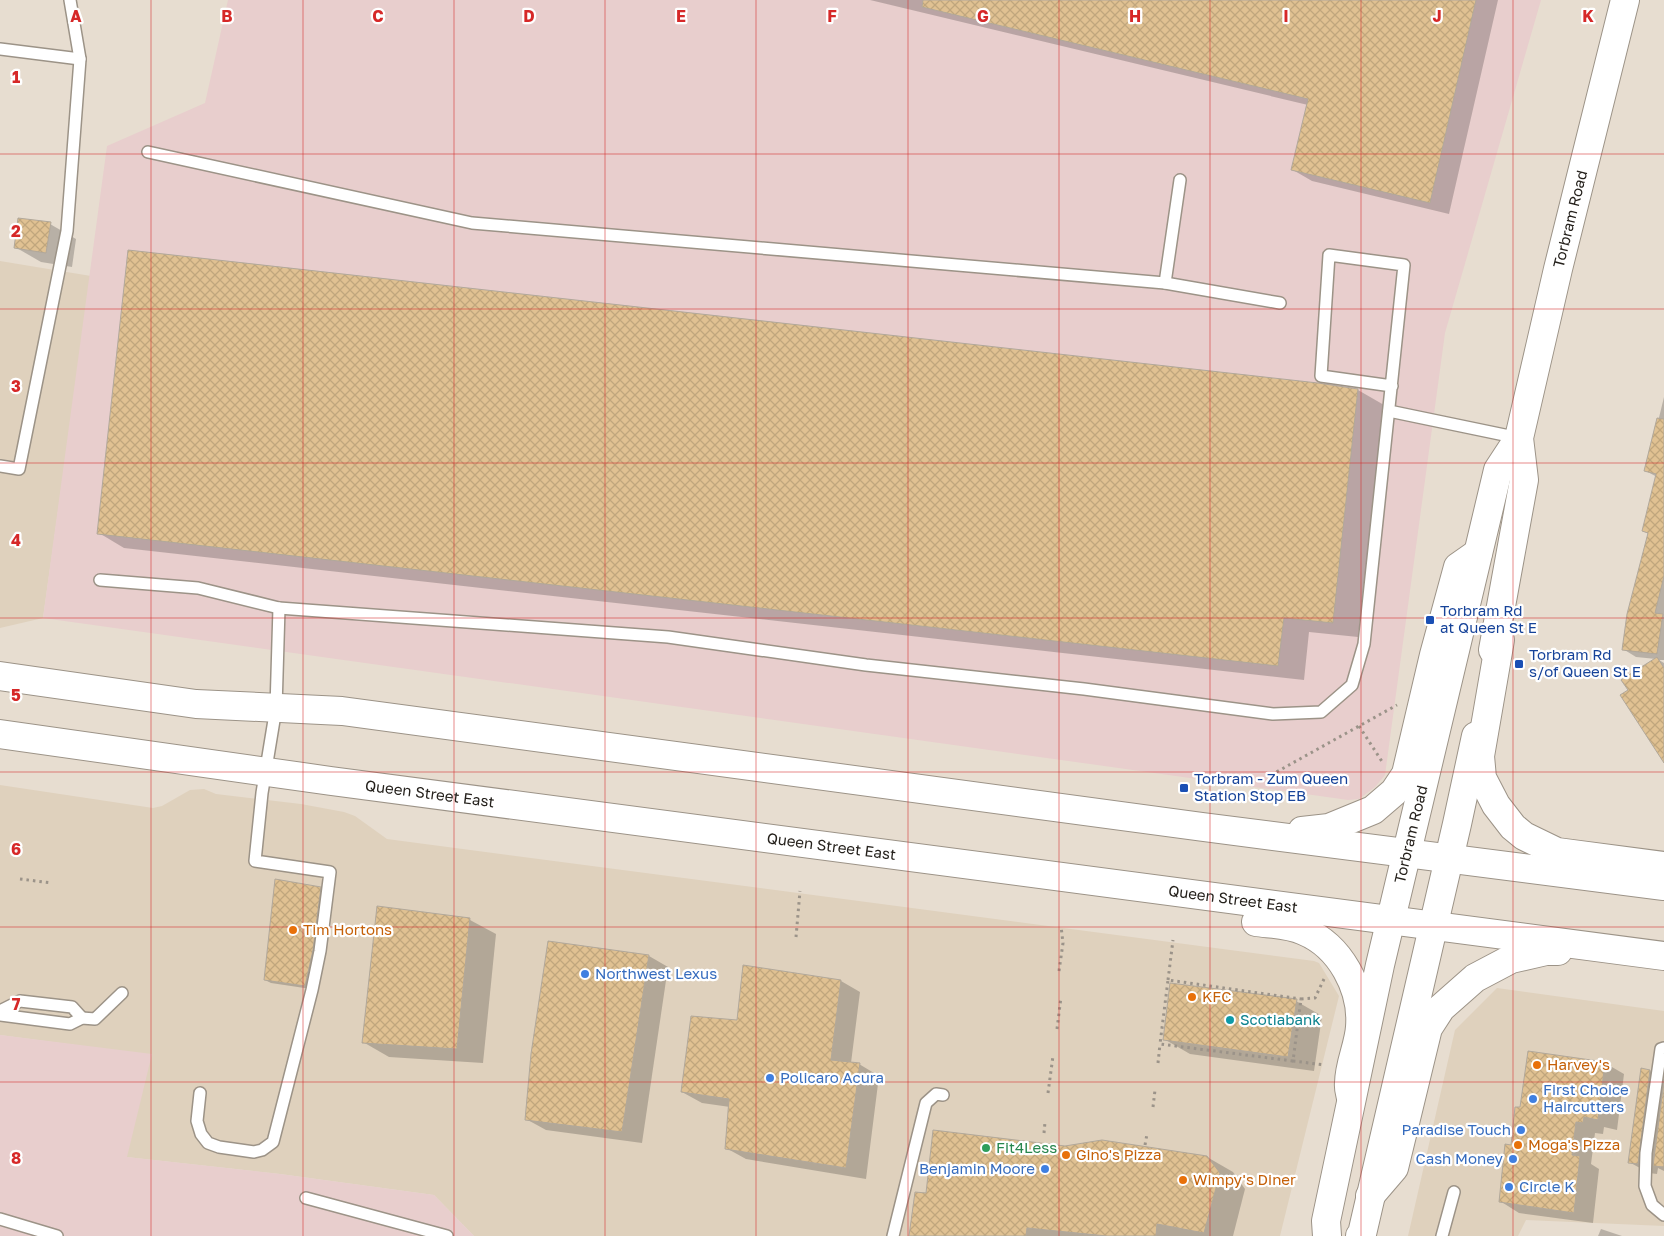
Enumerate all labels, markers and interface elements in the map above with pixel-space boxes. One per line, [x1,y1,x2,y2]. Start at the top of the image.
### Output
text: A [70,6,82,26]
text: B [221,6,233,26]
text: C [372,6,384,26]
text: D [523,6,535,26]
text: E [676,6,686,26]
text: F [827,6,837,26]
text: G [977,6,989,26]
text: H [1129,6,1141,26]
text: I [1283,6,1289,26]
text: J [1432,6,1442,26]
text: K [1582,6,1594,26]
text: 1 [12,67,20,87]
street label: Torbram Road [1549,168,1590,270]
text: 2 [11,221,21,241]
text: 3 [11,376,21,396]
text: 4 [11,530,21,550]
place label: Torbram Rd at Queen St E [1440,601,1537,636]
marker: Torbram Rd at Queen St E [1424,614,1436,626]
place label: Torbram Rd s/of Queen St E [1529,645,1641,680]
marker: Torbram Rd s/of Queen St E [1513,658,1525,670]
text: 5 [11,685,21,705]
place label: Torbram - Zum Queen Station Stop EB [1194,769,1348,804]
street label: Queen Street East [364,776,496,810]
marker: Torbram - Zum Queen Station Stop EB [1178,782,1190,794]
street label: Torbram Road [1390,783,1431,885]
street label: Queen Street East [766,828,897,863]
text: 6 [11,839,21,859]
street label: Queen Street East [1167,881,1299,916]
place label: Tim Hortons [303,920,392,938]
marker: Tim Hortons [287,924,299,936]
place label: Northwest Lexus [595,964,717,982]
marker: Northwest Lexus [579,968,591,980]
place label: KFC [1202,987,1231,1005]
marker: KFC [1186,991,1198,1003]
text: 7 [12,994,21,1014]
place label: Scotiabank [1240,1010,1321,1028]
marker: Scotiabank [1224,1014,1236,1026]
place label: Harvey's [1547,1055,1610,1073]
marker: Harvey's [1531,1059,1543,1071]
place label: Policaro Acura [780,1068,884,1086]
marker: Policaro Acura [764,1072,776,1084]
place label: First Choice Haircutters [1543,1080,1629,1115]
marker: First Choice Haircutters [1527,1093,1539,1105]
place label: Paradise Touch [1402,1120,1511,1138]
marker: Paradise Touch [1515,1124,1527,1136]
place label: Moga's Pizza [1528,1135,1620,1153]
place label: Fit4Less [996,1138,1057,1156]
marker: Moga's Pizza [1512,1139,1524,1151]
marker: Fit4Less [980,1142,992,1154]
place label: Gino's Pizza [1076,1145,1161,1163]
text: 8 [11,1148,21,1168]
marker: Gino's Pizza [1060,1149,1072,1161]
place label: Cash Money [1415,1149,1504,1167]
marker: Cash Money [1507,1153,1519,1165]
place label: Benjamin Moore [919,1159,1035,1177]
marker: Benjamin Moore [1039,1163,1051,1175]
place label: Wimpy's Diner [1193,1170,1296,1188]
marker: Wimpy's Diner [1177,1174,1189,1186]
place label: Circle K [1519,1177,1575,1195]
marker: Circle K [1503,1181,1515,1193]

